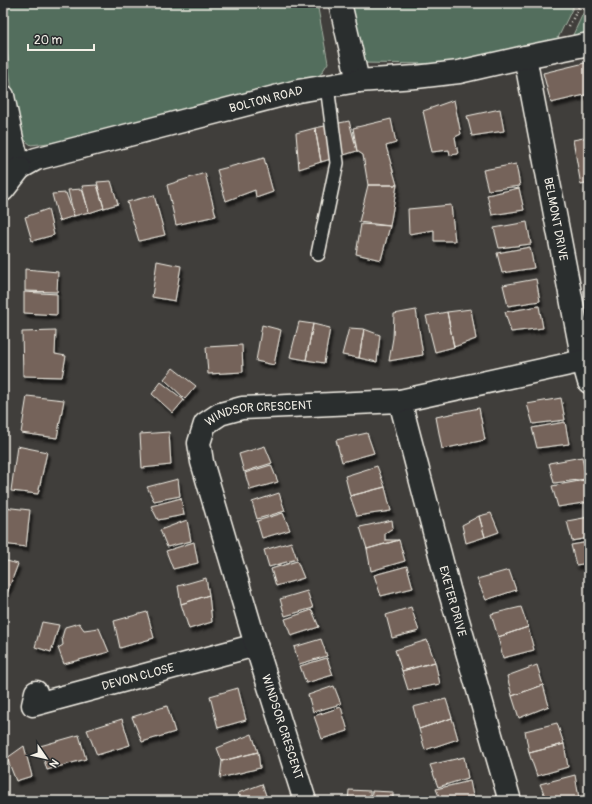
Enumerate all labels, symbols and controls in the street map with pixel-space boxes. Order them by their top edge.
scale bar [28,26,94,52]
text: 20 m [34,33,63,48]
street label: BOLTON ROAD [228,83,304,116]
street label: BELMONT DRIVE [541,176,571,262]
street label: WINDSOR CRESCENT [202,397,313,429]
street label: EXETER DRIVE [436,564,470,638]
street label: DEVON CLOSE [100,660,176,694]
street label: WINDSOR CRESCENT [258,673,306,782]
north arrow [26,738,66,778]
text: N [46,757,61,770]

